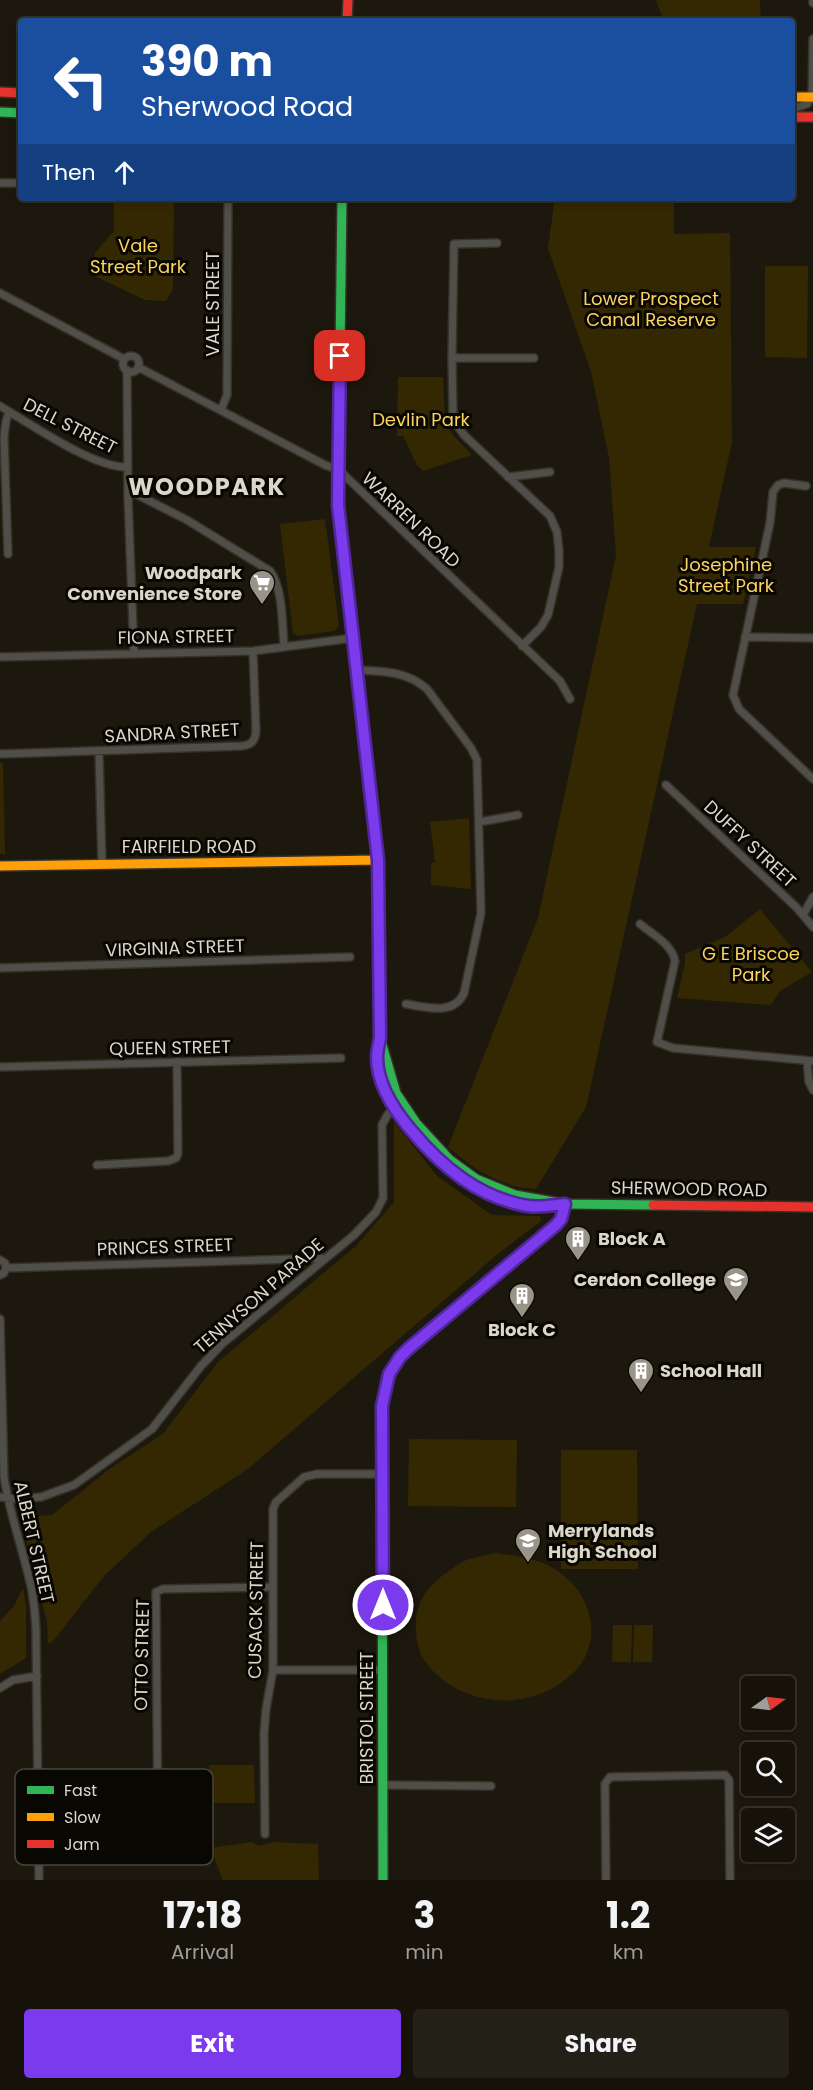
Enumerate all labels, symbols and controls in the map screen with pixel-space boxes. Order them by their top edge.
text: 390 m [141,32,273,91]
icon: left [42,42,120,120]
text: Sherwood Road [141,88,353,125]
icon: ahead [108,156,141,189]
text: Then [42,157,96,188]
park label: Vale Street Park [90,233,187,279]
street label: VALE STREET [200,251,225,357]
park label: Lower Prospect Canal Reserve [583,286,719,332]
pin [314,330,365,381]
icon: arrive [323,339,356,372]
street label: DELL STREET [19,391,121,460]
park label: Devlin Park [372,407,471,432]
street label: WARREN ROAD [357,466,466,573]
district label: WOODPARK [128,470,286,503]
park label: Josephine Street Park [678,552,775,598]
place label: Woodpark Convenience Store [67,560,243,606]
supermarket icon: Woodpark Convenience Store [247,568,277,606]
street label: FIONA STREET [117,623,235,650]
street label: SANDRA STREET [104,716,240,749]
street label: DUFFY STREET [699,794,802,893]
street label: FAIRFIELD ROAD [122,834,256,859]
street label: VIRGINIA STREET [105,933,245,962]
park label: G E Briscoe Park [702,941,800,987]
street label: QUEEN STREET [109,1034,231,1061]
street label: SHERWOOD ROAD [611,1175,767,1202]
building icon: Block A [563,1224,593,1262]
place label: Block A [598,1226,666,1251]
street label: PRINCES STREET [96,1232,234,1261]
street label: TENNYSON PARADE [188,1232,329,1359]
school or university icon: Cerdon College [721,1265,751,1303]
place label: Cerdon College [574,1267,716,1292]
building icon: Block C [507,1281,537,1319]
place label: Block C [488,1317,556,1342]
building icon: School Hall [626,1356,656,1394]
place label: School Hall [660,1358,762,1383]
street label: ALBERT STREET [8,1478,61,1606]
place label: Merrylands High School [548,1518,657,1564]
school or university icon: Merrylands High School [513,1526,543,1564]
street label: CUSACK STREET [242,1541,269,1679]
position arrow [351,1573,415,1637]
street label: OTTO STREET [128,1599,155,1711]
street label: BRISTOL STREET [354,1651,379,1784]
north arrow [741,1676,795,1730]
map controls [741,1676,795,1862]
button: search [741,1742,795,1796]
legend [15,1769,213,1865]
text: Fast [64,1779,97,1802]
text: Slow [64,1806,101,1829]
button: layers [741,1808,795,1862]
text: Jam [64,1833,100,1856]
text: 17:18 [163,1890,243,1941]
text: 3 [413,1890,435,1941]
text: 1.2 [606,1890,650,1941]
text: Arrival [171,1938,234,1966]
text: min [405,1938,443,1966]
text: km [613,1938,644,1966]
button: Exit [24,2009,401,2078]
button: Share [413,2009,789,2078]

